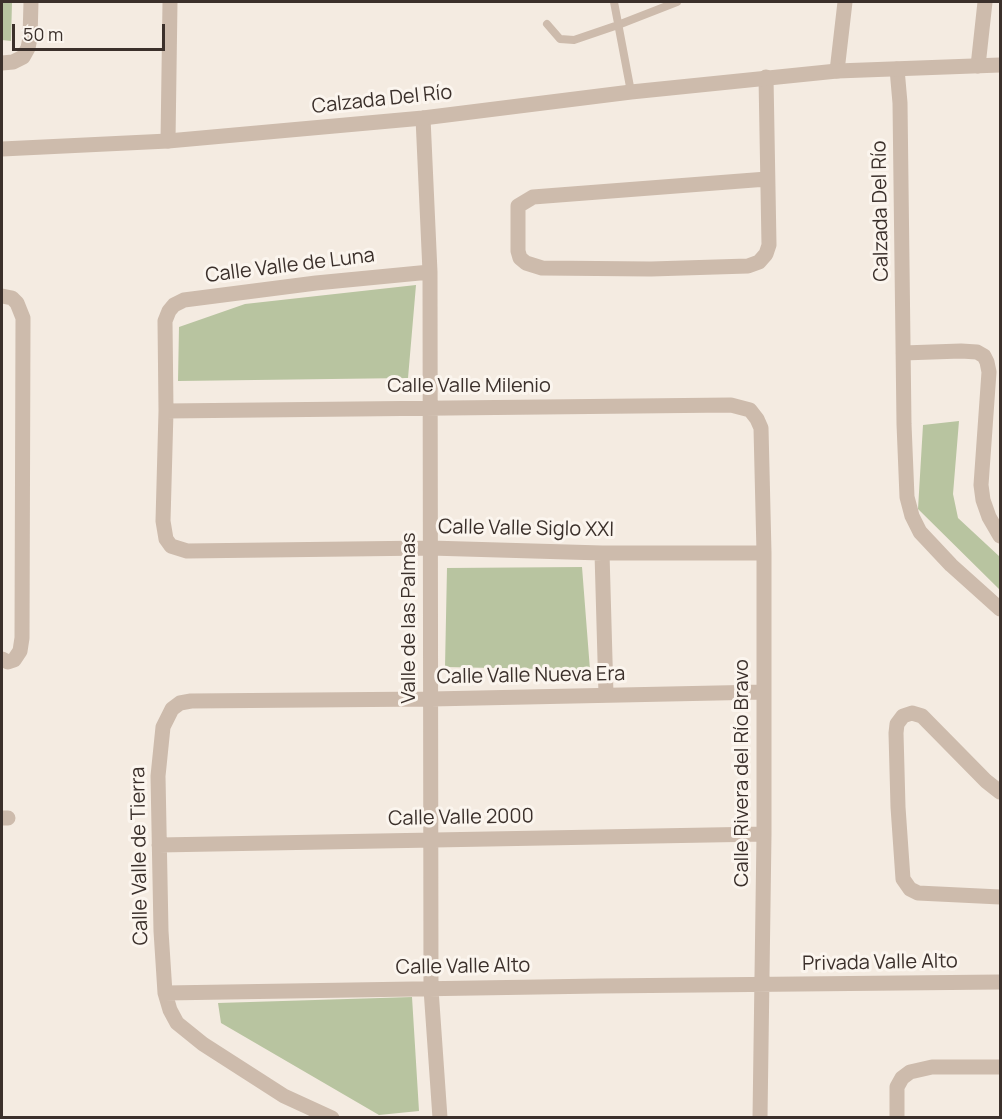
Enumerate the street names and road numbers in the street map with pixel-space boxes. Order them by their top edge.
street label: Calzada Del Río [311,81,453,119]
street label: Calzada Del Río [868,140,894,282]
street label: Calle Valle de Luna [204,244,376,288]
street label: Calle Valle Milenio [387,374,551,398]
street label: Calle Valle Siglo XXI [438,515,614,543]
street label: Valle de las Palmas [397,532,421,704]
street label: Calle Rivera del Río Bravo [730,659,754,887]
street label: Calle Valle Nueva Era [437,662,625,690]
street label: Calle Valle de Tierra [126,766,154,946]
street label: Calle Valle 2000 [388,805,534,831]
street label: Privada Valle Alto [802,950,958,976]
street label: Calle Valle Alto [396,954,530,980]

